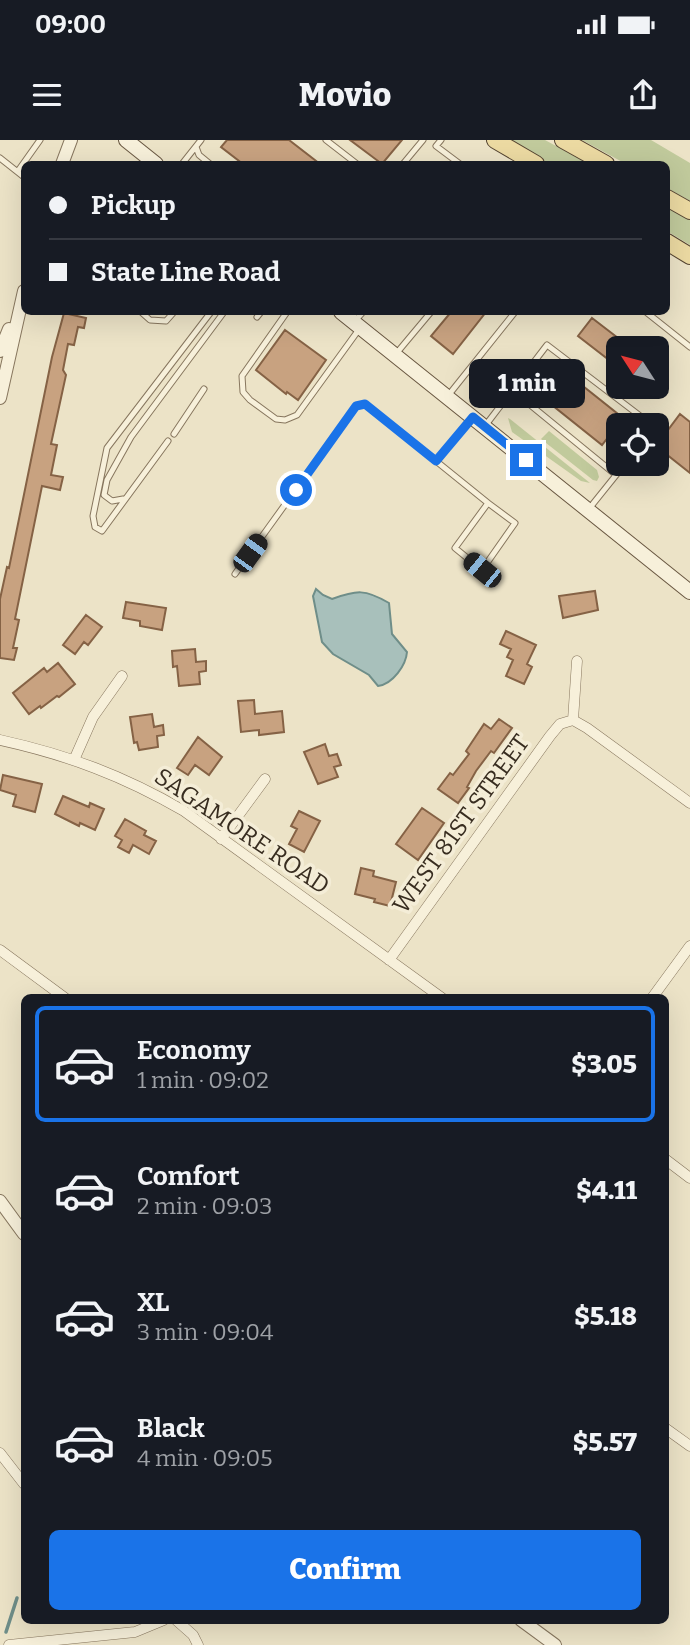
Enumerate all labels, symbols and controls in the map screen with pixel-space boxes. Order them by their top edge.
text: 09:00 [35,9,106,40]
icon: menu [28,76,66,114]
text: Movio [299,76,391,114]
icon: share [624,76,662,114]
text: Pickup [91,190,176,221]
text: State Line Road [91,257,280,288]
north arrow [606,336,668,399]
map controls [606,336,669,476]
callout: 1 min [468,358,584,408]
text: 1 min [498,369,556,397]
button: locate [606,413,669,476]
route end [510,444,542,476]
route start [280,474,312,506]
car [230,530,271,576]
car [460,549,505,591]
street label: WEST 81ST STREET [387,729,535,919]
street label: SAGAMORE ROAD [149,762,335,900]
icon: car [53,1033,116,1096]
text: Economy [137,1035,251,1066]
text: $3.05 [571,1049,637,1080]
text: 1 min · 09:02 [137,1066,269,1094]
icon: car [53,1159,116,1222]
text: Comfort [137,1161,240,1192]
text: $4.11 [576,1175,637,1206]
text: 2 min · 09:03 [137,1192,272,1220]
icon: car [53,1285,116,1348]
text: XL [137,1287,169,1318]
text: $5.18 [574,1301,637,1332]
text: 3 min · 09:04 [137,1318,273,1346]
icon: car [53,1411,116,1474]
text: Black [137,1413,205,1444]
text: $5.57 [573,1427,637,1458]
text: 4 min · 09:05 [137,1444,273,1472]
button: Confirm [49,1530,641,1610]

